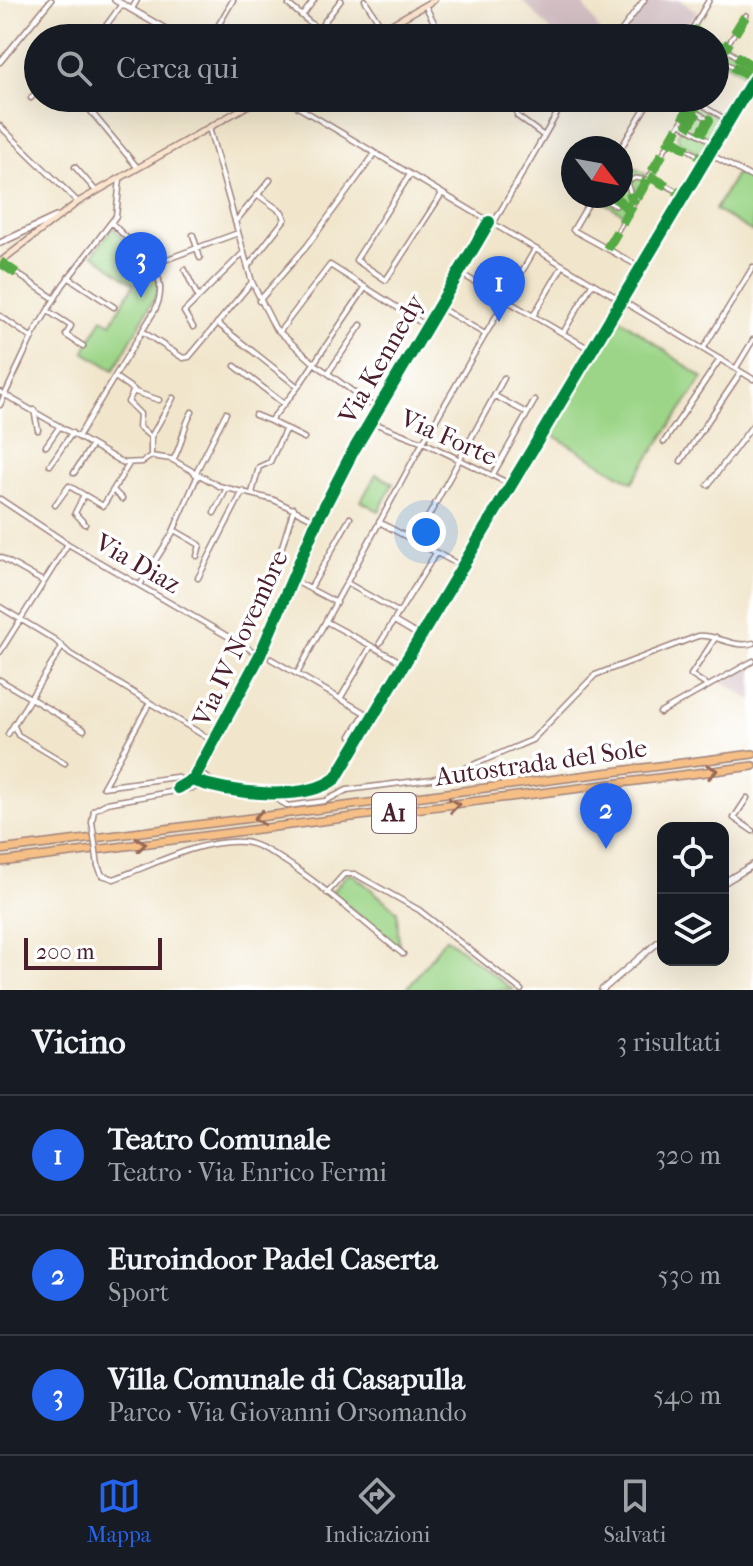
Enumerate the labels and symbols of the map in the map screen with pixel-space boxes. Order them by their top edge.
north arrow [561,136,633,208]
pin: 3 [115,232,167,298]
pin: 1 [473,256,525,322]
street label: Via Kennedy [331,288,431,430]
street label: Via Forte [395,402,502,472]
your location [406,512,446,552]
street label: Via Diaz [89,526,186,600]
street label: Via IV Novembre [186,545,295,732]
street label: Autostrada del Sole [432,732,649,793]
one-way arrow [705,763,719,780]
pin: 2 [580,783,632,849]
road number: A1 [372,793,416,833]
one-way arrow [447,797,461,814]
one-way arrow [252,809,265,826]
one-way arrow [134,836,147,853]
scale bar [24,934,162,970]

